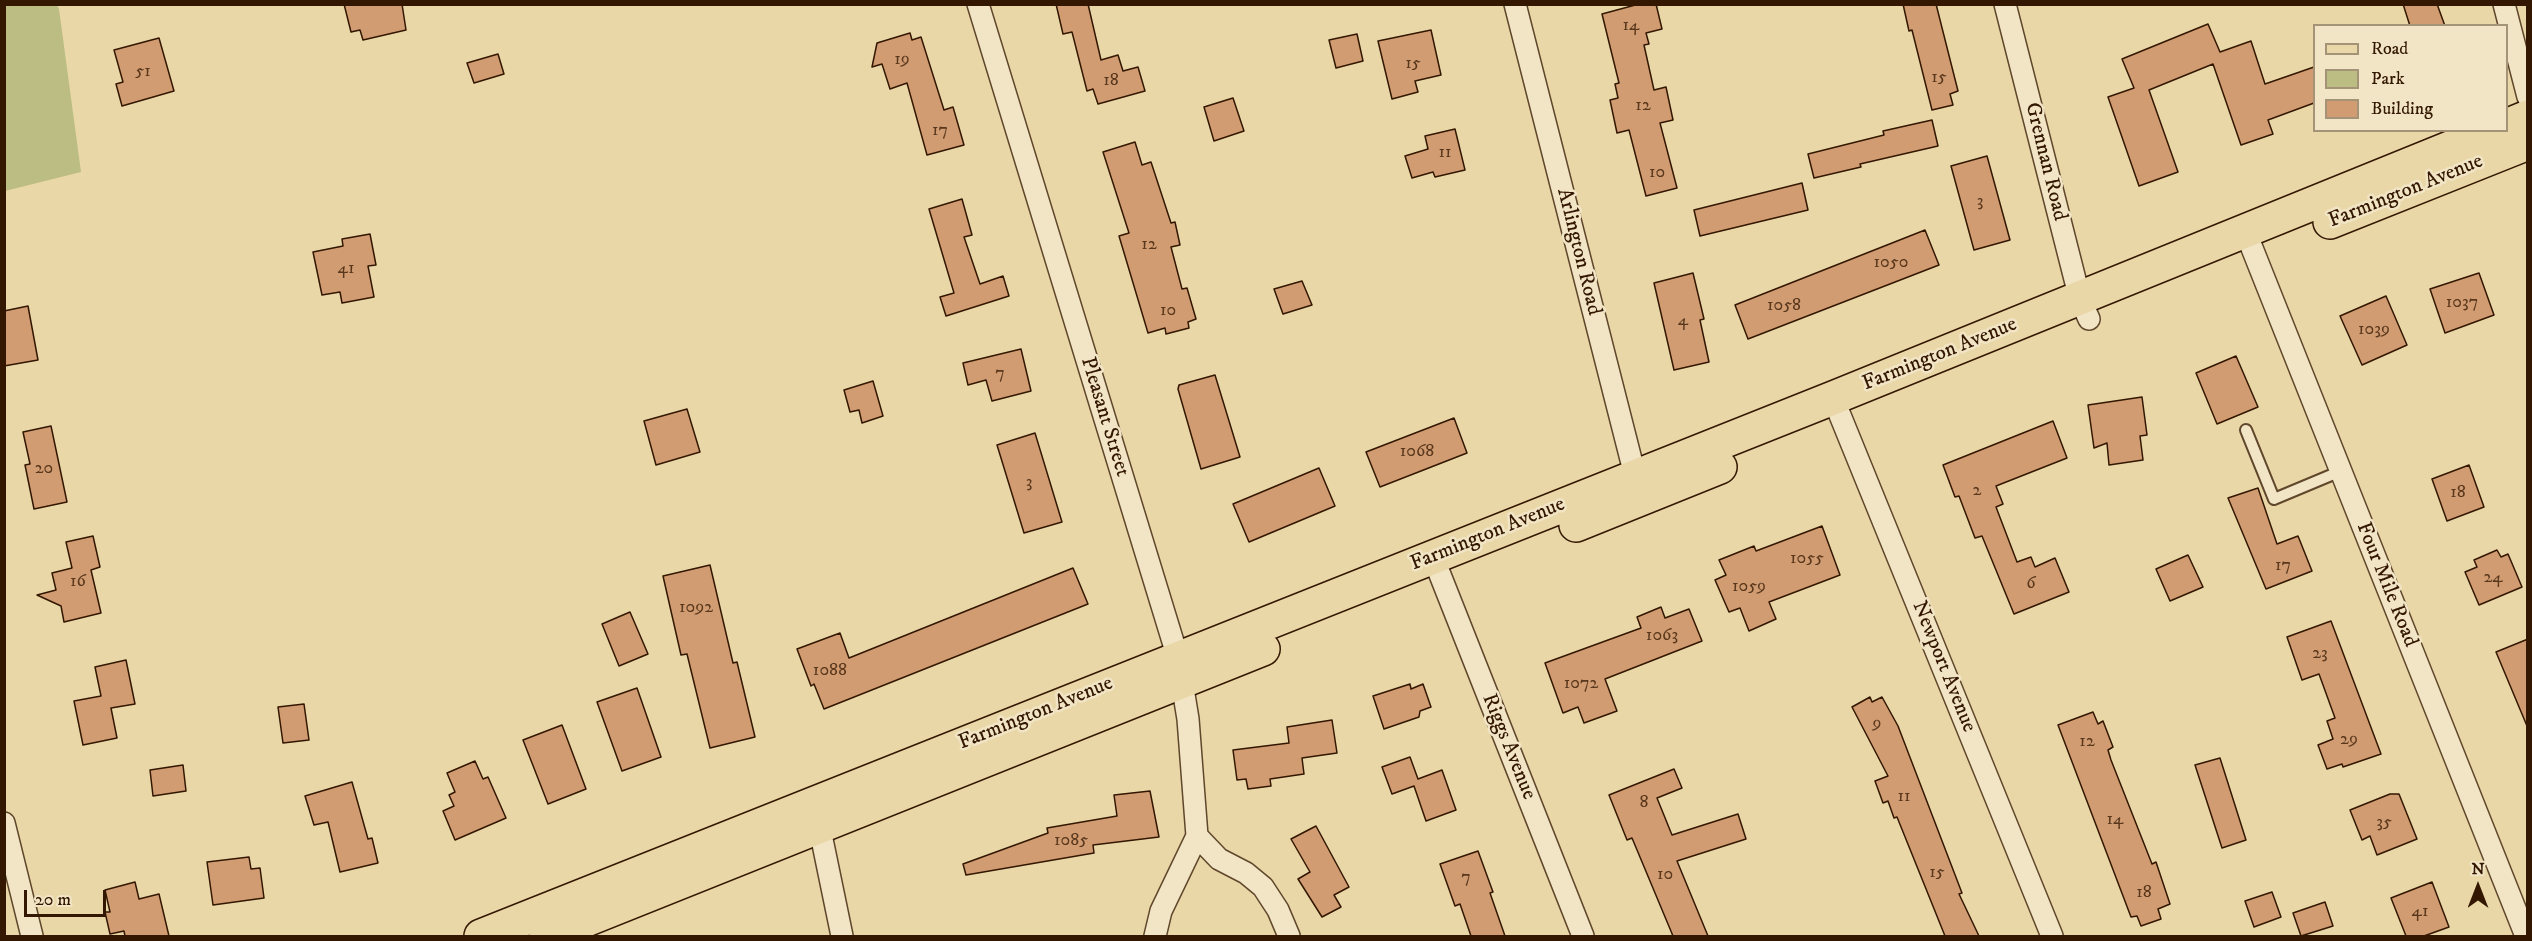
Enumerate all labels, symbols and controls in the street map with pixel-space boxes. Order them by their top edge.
house number: 14 [1623,15,1639,37]
legend [2313,24,2508,132]
text: Road [2371,38,2408,60]
house number: 19 [894,49,910,71]
house number: 15 [1405,53,1421,75]
house number: 51 [135,61,151,83]
house number: 15 [1931,67,1947,89]
text: Park [2371,68,2405,90]
house number: 18 [1103,70,1119,92]
house number: 12 [1635,95,1651,117]
text: Building [2371,98,2433,120]
street label: Grennan Road [2018,100,2072,224]
house number: 17 [932,120,948,142]
house number: 11 [1438,142,1452,164]
street label: Farmington Avenue [2325,150,2487,234]
house number: 10 [1649,162,1665,184]
street label: Arlington Road [1550,186,1606,318]
house number: 3 [1977,191,1983,213]
house number: 12 [1141,234,1157,256]
house number: 1050 [1874,252,1908,274]
house number: 41 [338,258,354,280]
house number: 1037 [2446,292,2478,314]
house number: 1058 [1767,295,1801,317]
house number: 10 [1160,300,1176,322]
house number: 4 [1678,310,1688,332]
street label: Farmington Avenue [1859,313,2021,397]
house number: 1039 [2358,319,2390,341]
street label: Pleasant Street [1074,354,1134,480]
house number: 7 [995,363,1005,385]
house number: 1068 [1400,441,1434,463]
house number: 20 [35,458,53,480]
house number: 3 [1026,472,1032,494]
house number: 2 [1973,480,1981,502]
house number: 18 [2450,482,2466,504]
street label: Farmington Avenue [1407,493,1569,577]
street label: Four Mile Road [2350,519,2422,651]
house number: 1055 [1790,548,1824,570]
house number: 17 [2275,555,2291,577]
house number: 24 [2483,567,2503,589]
house number: 16 [70,571,86,593]
house number: 6 [2026,573,2036,595]
house number: 1059 [1732,576,1766,598]
house number: 1092 [679,597,713,619]
street label: Newport Avenue [1905,598,1981,736]
house number: 1063 [1646,625,1678,647]
house number: 23 [2312,643,2328,665]
house number: 1088 [813,660,847,682]
street label: Farmington Avenue [955,672,1117,756]
house number: 1072 [1564,673,1598,695]
street label: Riggs Avenue [1475,690,1541,804]
house number: 9 [1873,713,1881,735]
house number: 29 [2340,729,2358,751]
house number: 12 [2079,731,2095,753]
house number: 11 [1897,786,1911,808]
house number: 8 [1639,792,1649,814]
house number: 14 [2107,809,2123,831]
house number: 35 [2376,812,2392,834]
house number: 1085 [1054,830,1088,852]
north arrow [2448,857,2508,917]
text: N [2471,859,2485,879]
house number: 15 [1929,862,1945,884]
house number: 10 [1657,864,1673,886]
house number: 7 [1461,867,1471,889]
scale bar [27,878,110,916]
house number: 18 [2136,882,2152,904]
text: 20 m [35,889,71,911]
house number: 41 [2412,901,2428,923]

